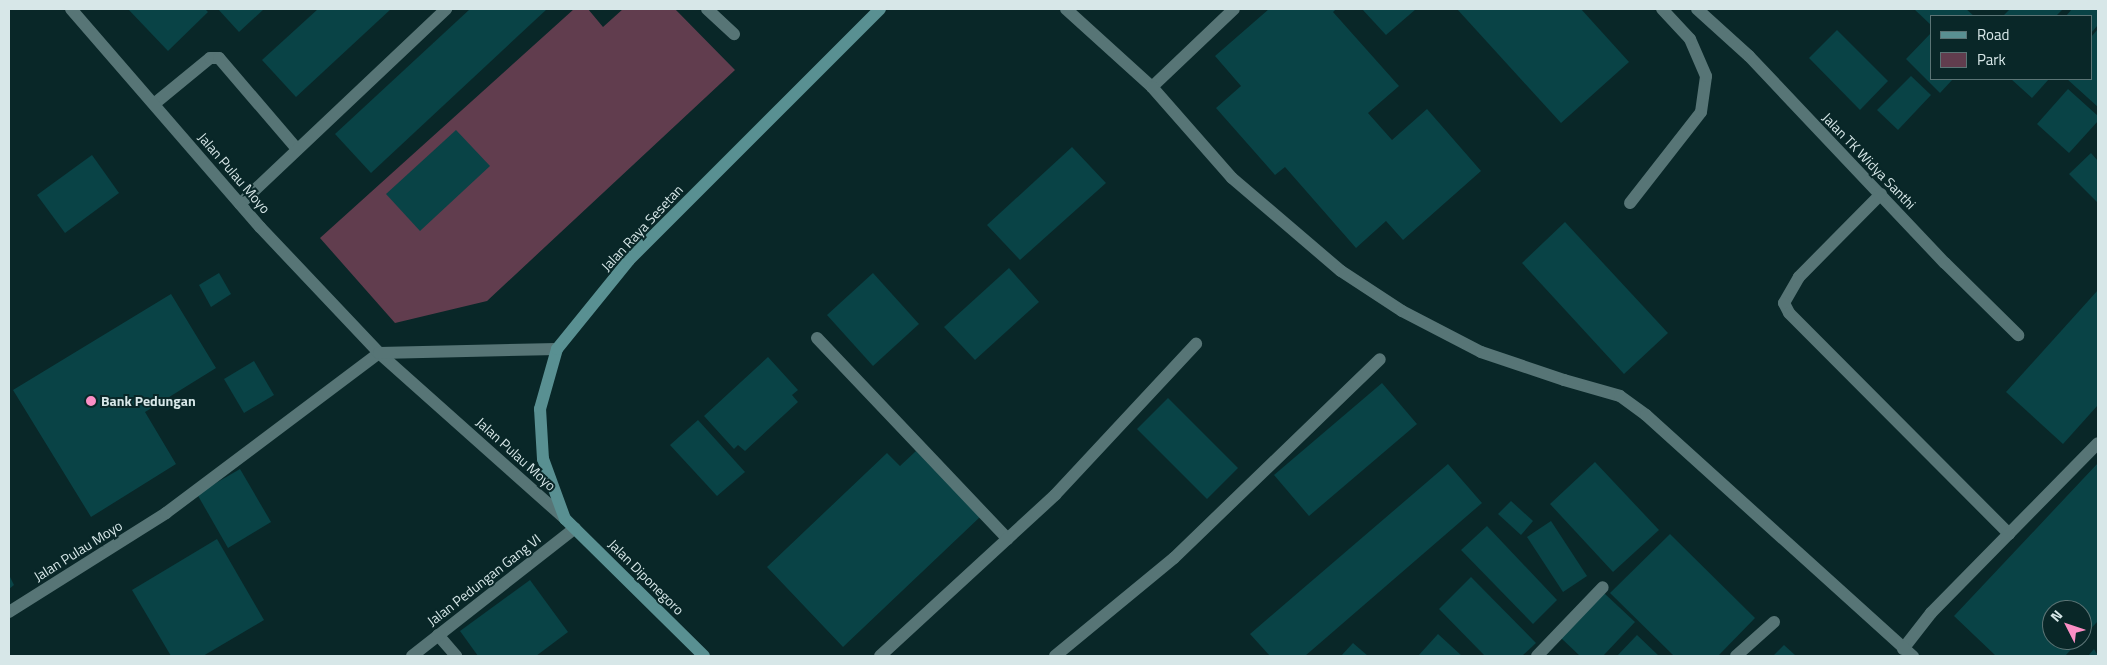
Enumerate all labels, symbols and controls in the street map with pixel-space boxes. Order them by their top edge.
legend [1930,15,2092,80]
text: Road [1977,23,2009,46]
text: Park [1977,48,2006,71]
street label: Jalan TK Widya Santhi [1819,109,1919,213]
street label: Jalan Pulau Moyo [194,129,274,217]
street label: Jalan Raya Sesetan [598,181,686,275]
place label: Bank Pedungan [101,393,196,409]
marker: Bank Pedungan [85,395,97,407]
street label: Jalan Pulau Moyo [473,414,559,494]
street label: Jalan Pulau Moyo [31,517,125,585]
street label: Jalan Pedungan Gang VI [424,530,544,630]
street label: Jalan Diponegoro [605,536,687,618]
north arrow [2042,600,2092,650]
text: N [2045,605,2067,626]

